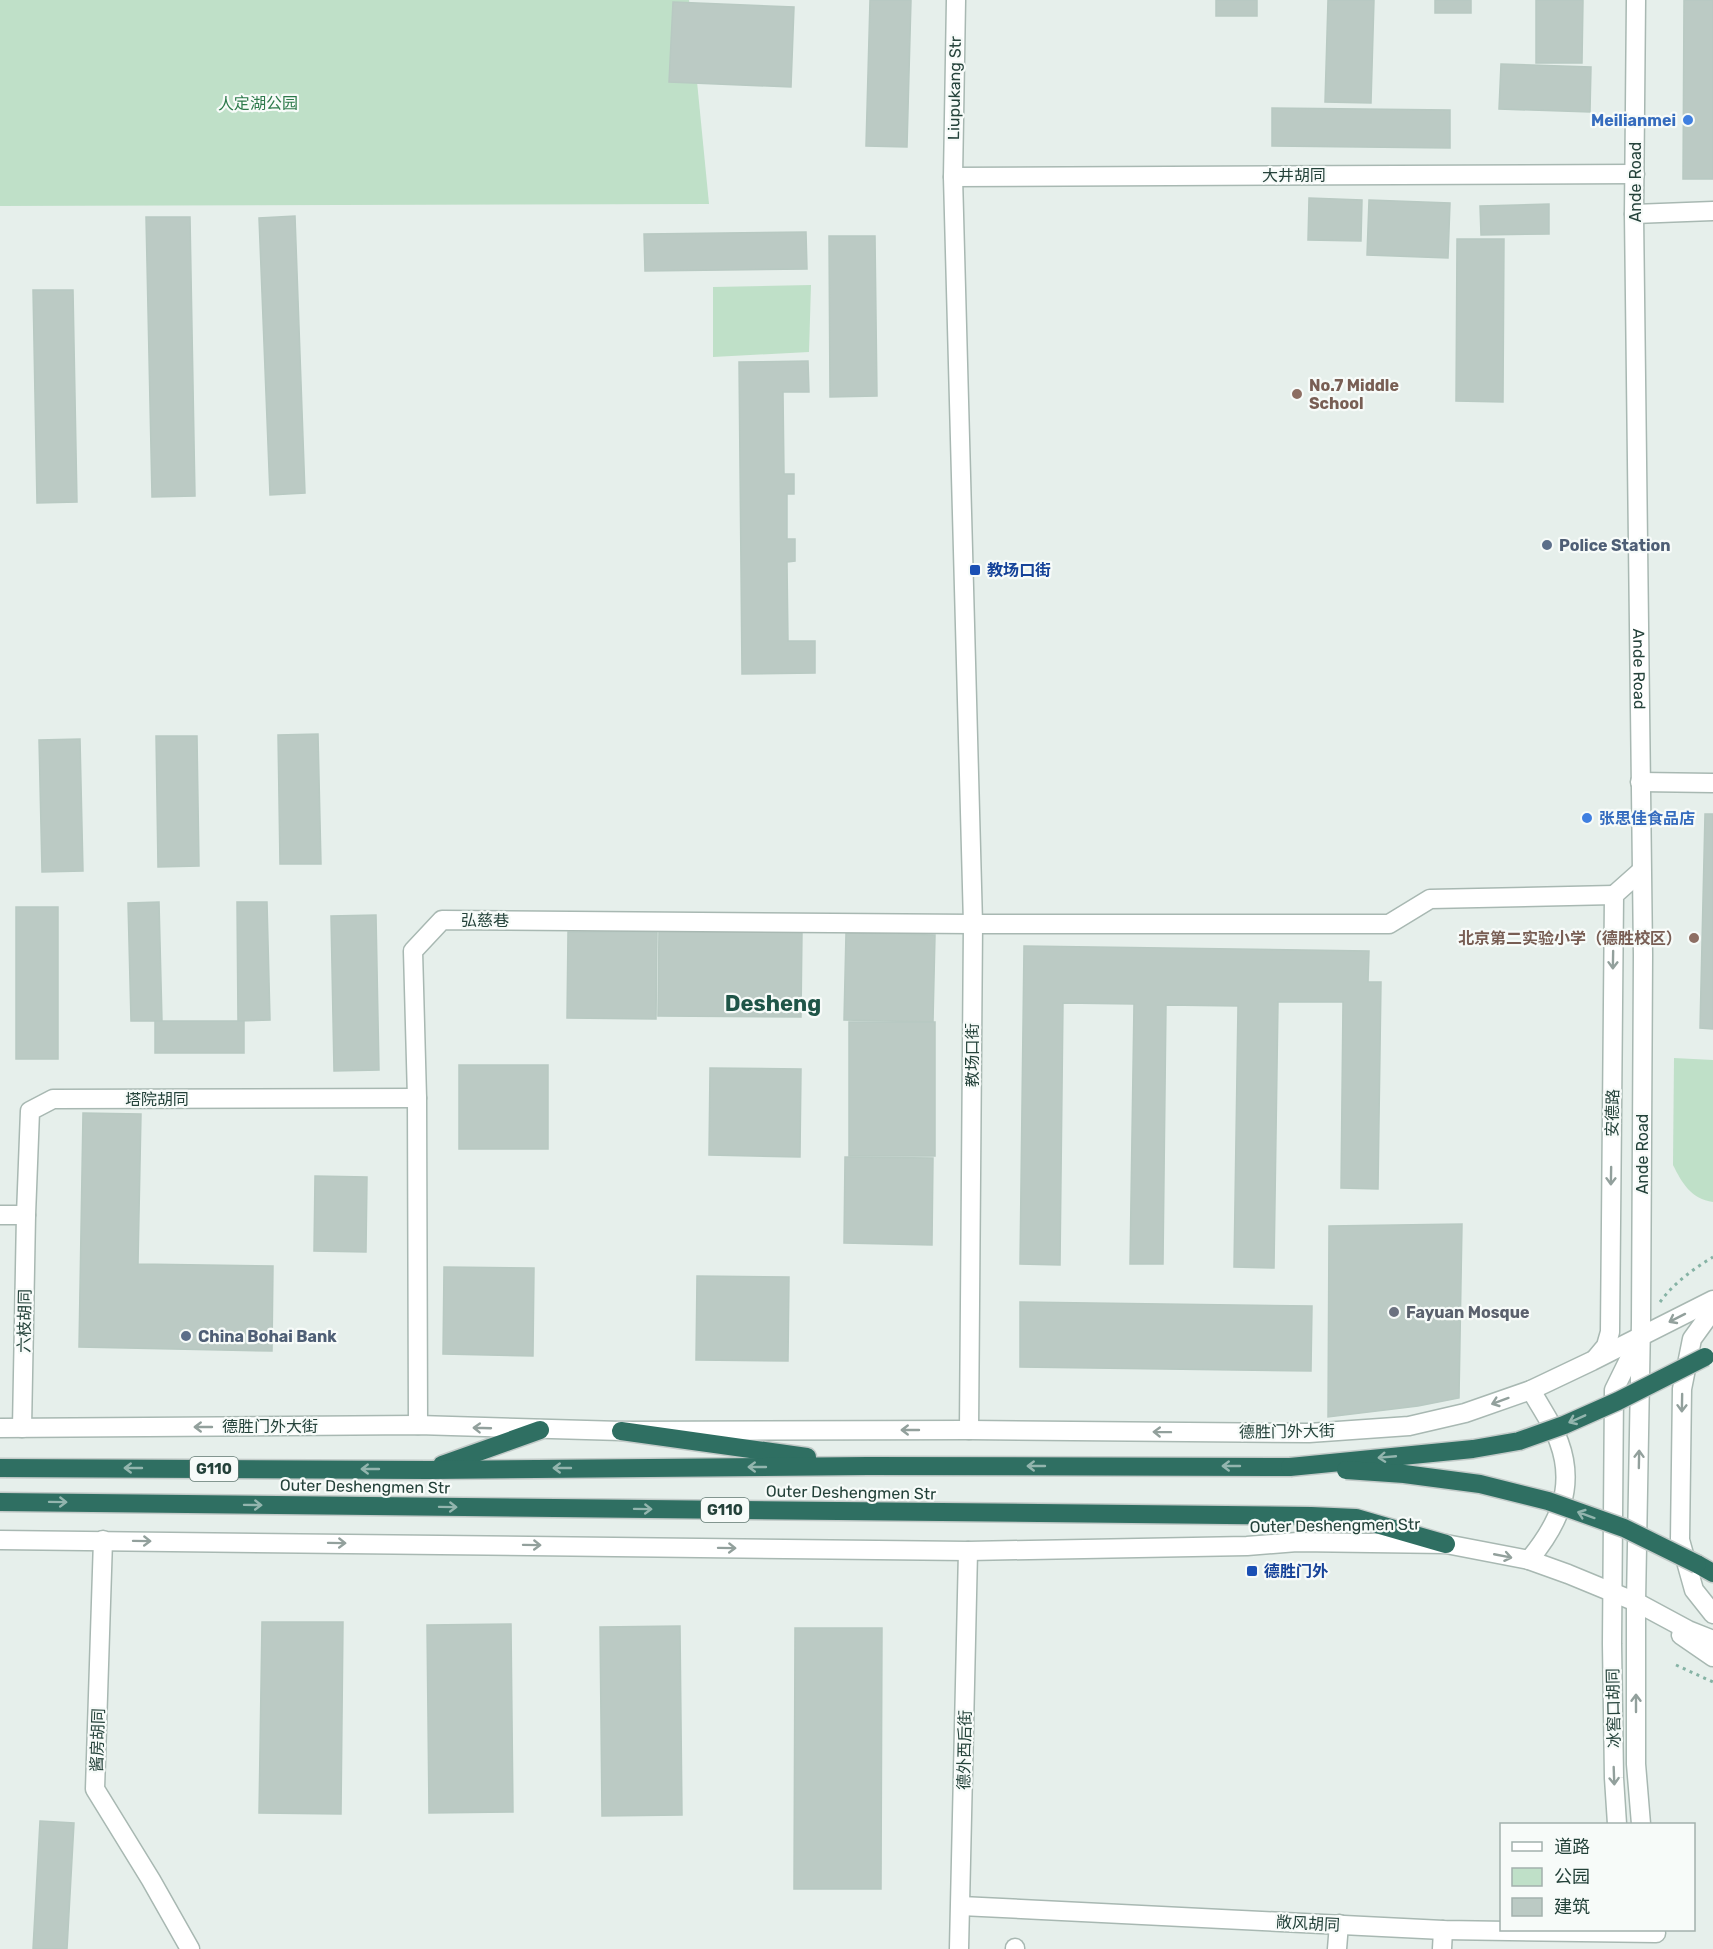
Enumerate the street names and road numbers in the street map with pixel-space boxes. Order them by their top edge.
street label: Liupukang Str [944,36,965,140]
street label: Ande Road [1626,142,1645,222]
street label: 大井胡同 [1262,166,1326,185]
street label: Ande Road [1629,628,1649,709]
street label: 弘慈巷 [461,911,509,930]
street label: 教场口街 [963,1023,982,1087]
street label: 安德路 [1603,1089,1622,1137]
street label: 塔院胡同 [125,1090,189,1109]
street label: Ande Road [1633,1114,1652,1194]
street label: 六枝胡同 [14,1289,35,1353]
street label: 德胜门外大街 [222,1417,318,1436]
street label: 德胜门外大街 [1239,1421,1335,1442]
road number: G110 [190,1457,238,1481]
street label: Outer Deshengmen Str [280,1476,450,1497]
street label: Outer Deshengmen Str [766,1482,936,1503]
road number: G110 [701,1498,749,1522]
street label: Outer Deshengmen Str [1250,1515,1420,1536]
street label: 冰窖口胡同 [1603,1668,1624,1748]
street label: 酱房胡同 [87,1708,108,1772]
street label: 德外西后街 [954,1710,975,1790]
street label: 敞风胡同 [1276,1912,1340,1935]

